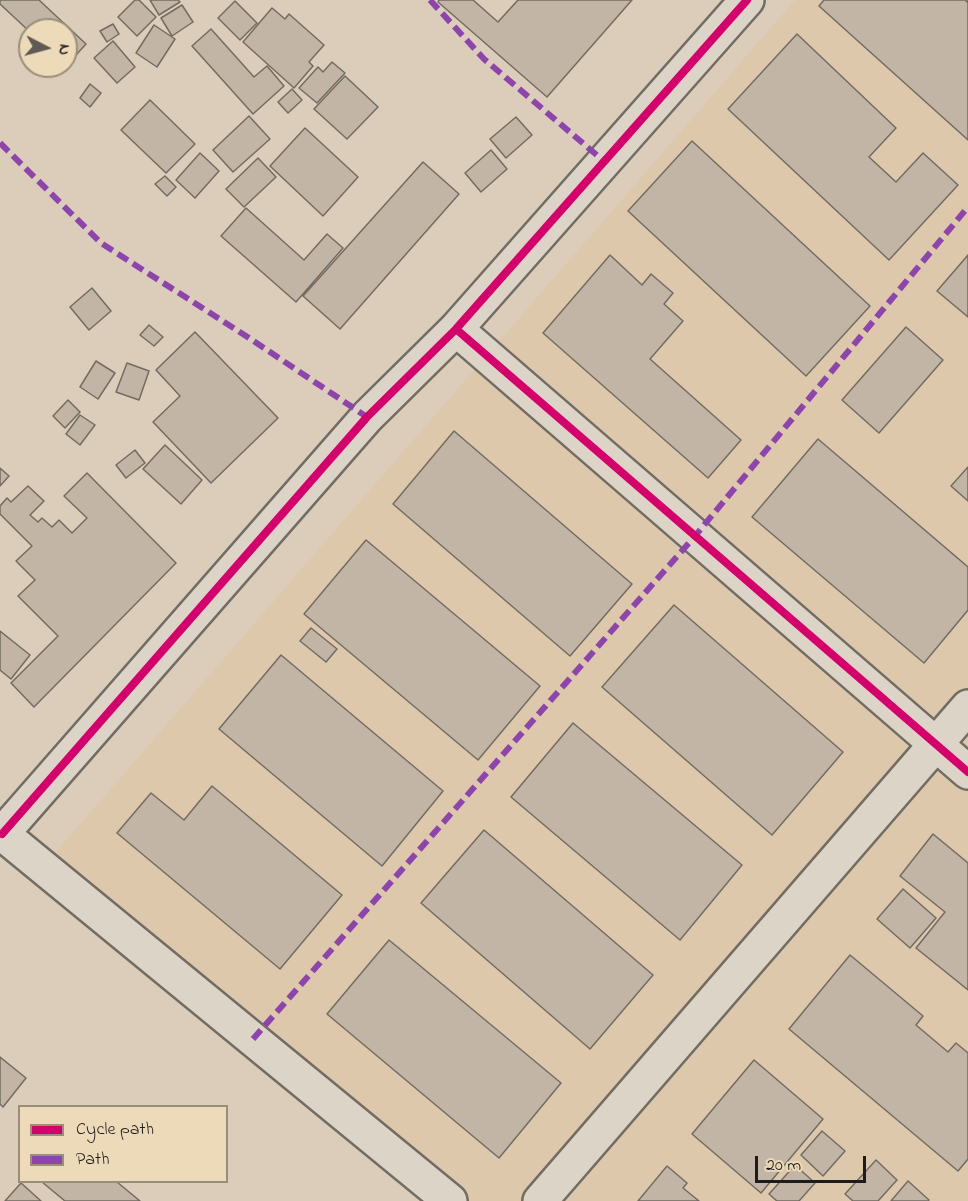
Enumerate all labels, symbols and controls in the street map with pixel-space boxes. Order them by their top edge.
north arrow [18,18,78,78]
text: N [51,43,76,56]
legend [18,1105,228,1183]
text: Cycle path [76,1117,154,1143]
scale bar [758,1144,869,1182]
text: Path [76,1147,110,1173]
text: 20 m [766,1153,801,1179]

